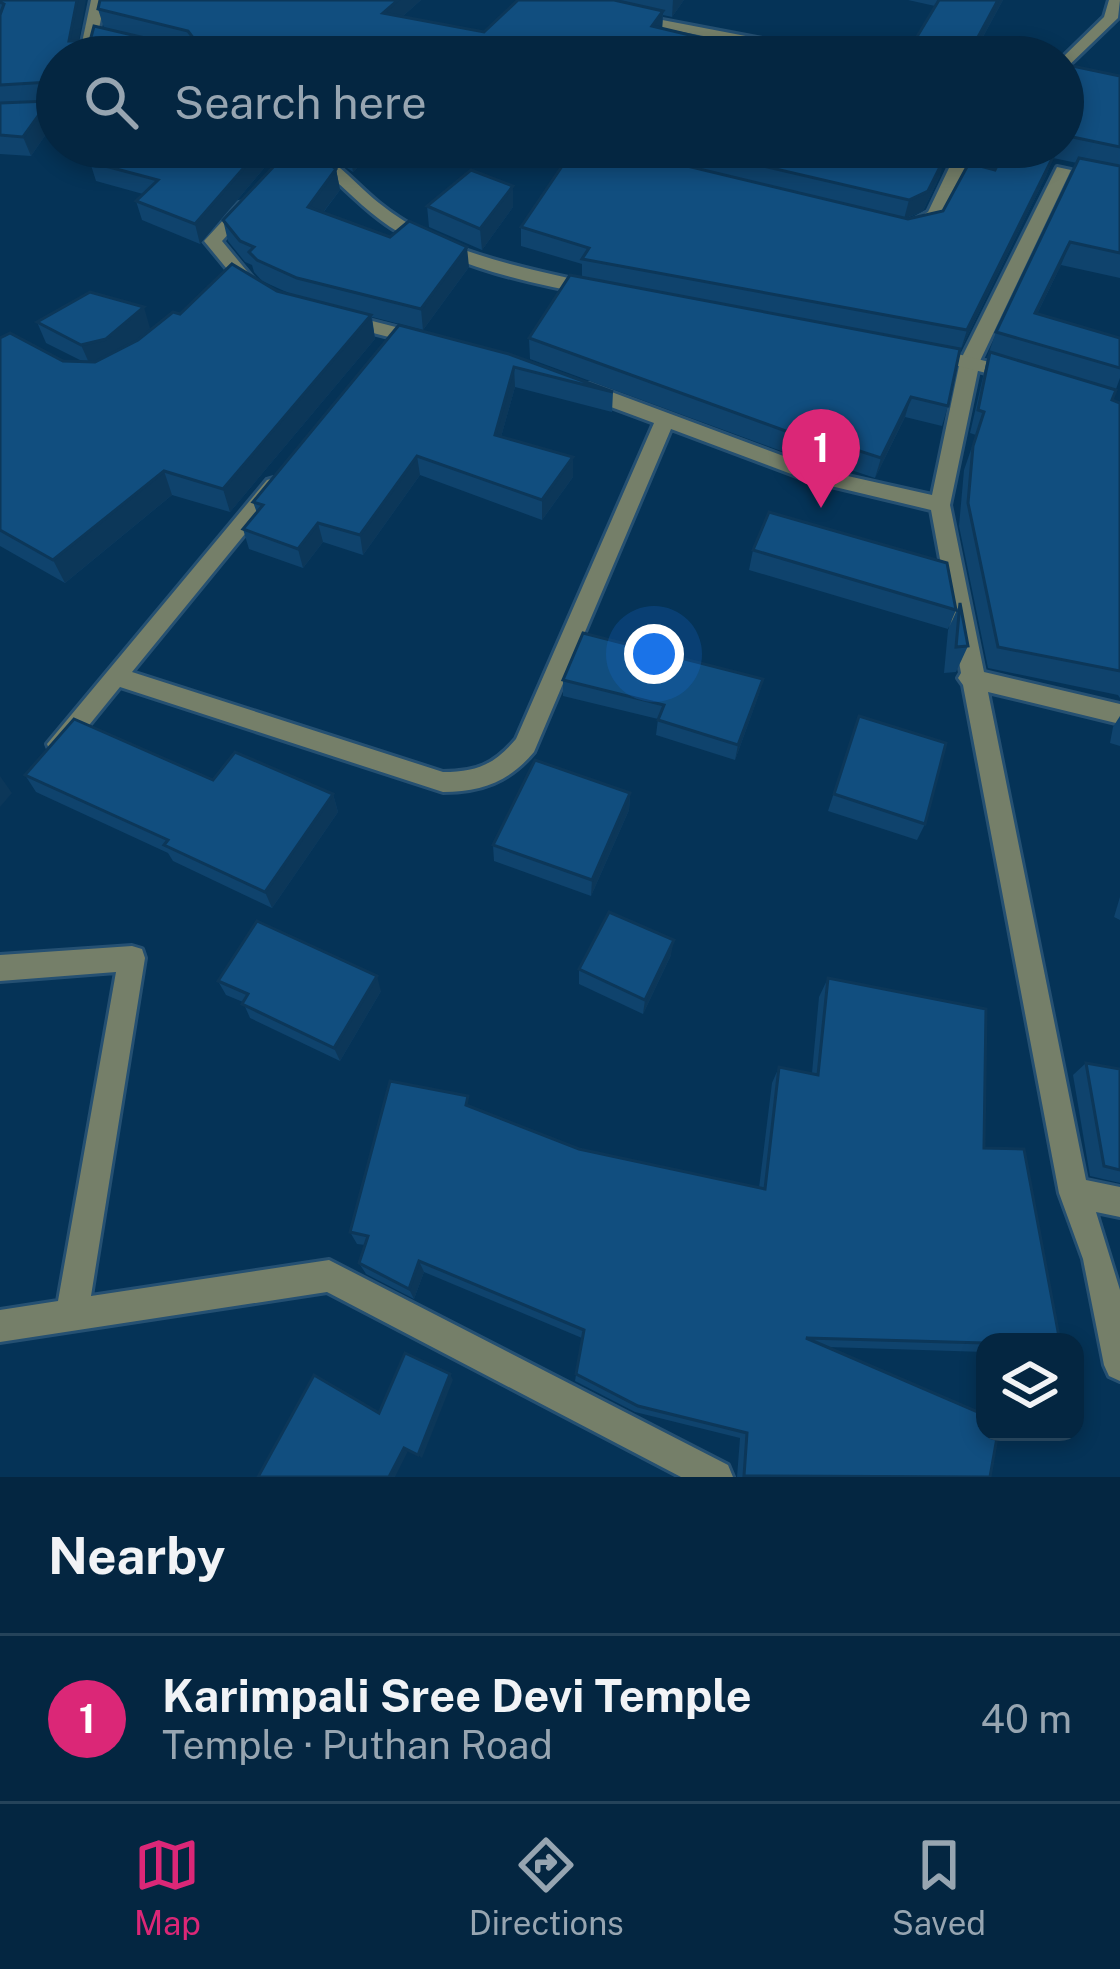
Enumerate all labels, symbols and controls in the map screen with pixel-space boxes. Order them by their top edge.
search box [36,36,1084,168]
icon: search [78,69,144,135]
text: Search here [174,76,427,129]
pin: 1 [782,409,860,508]
your location [624,624,684,684]
map controls [976,1333,1084,1441]
button: layers [976,1333,1084,1441]
text: Nearby [48,1526,225,1585]
text: Karimpali Sree Devi Temple [162,1669,752,1722]
text: 1 [79,1696,95,1742]
text: 40 m [980,1696,1072,1742]
text: Temple · Puthan Road [162,1722,553,1768]
tab: Map [134,1832,201,1942]
tab: Directions [469,1832,624,1942]
tab: Saved [892,1832,986,1942]

